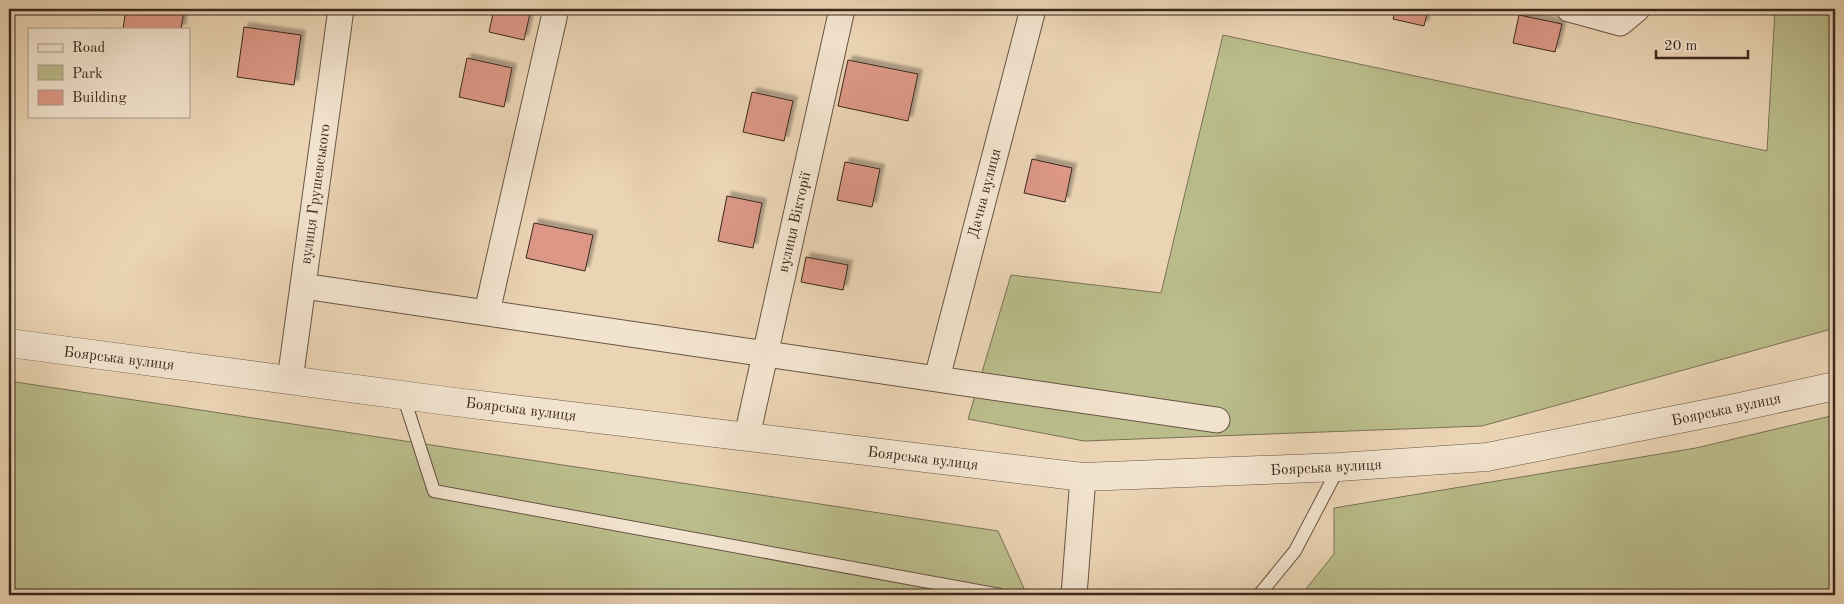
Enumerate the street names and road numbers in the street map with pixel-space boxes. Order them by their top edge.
street label: вулиця Грушевського [299,123,334,265]
street label: Дачна вулиця [966,147,1005,240]
street label: вулиця Вікторії [777,170,814,274]
street label: Боярська вулиця [63,345,175,374]
street label: Боярська вулиця [1670,392,1783,429]
street label: Боярська вулиця [465,396,577,425]
street label: Боярська вулиця [867,445,979,474]
street label: Боярська вулиця [1270,458,1382,479]

